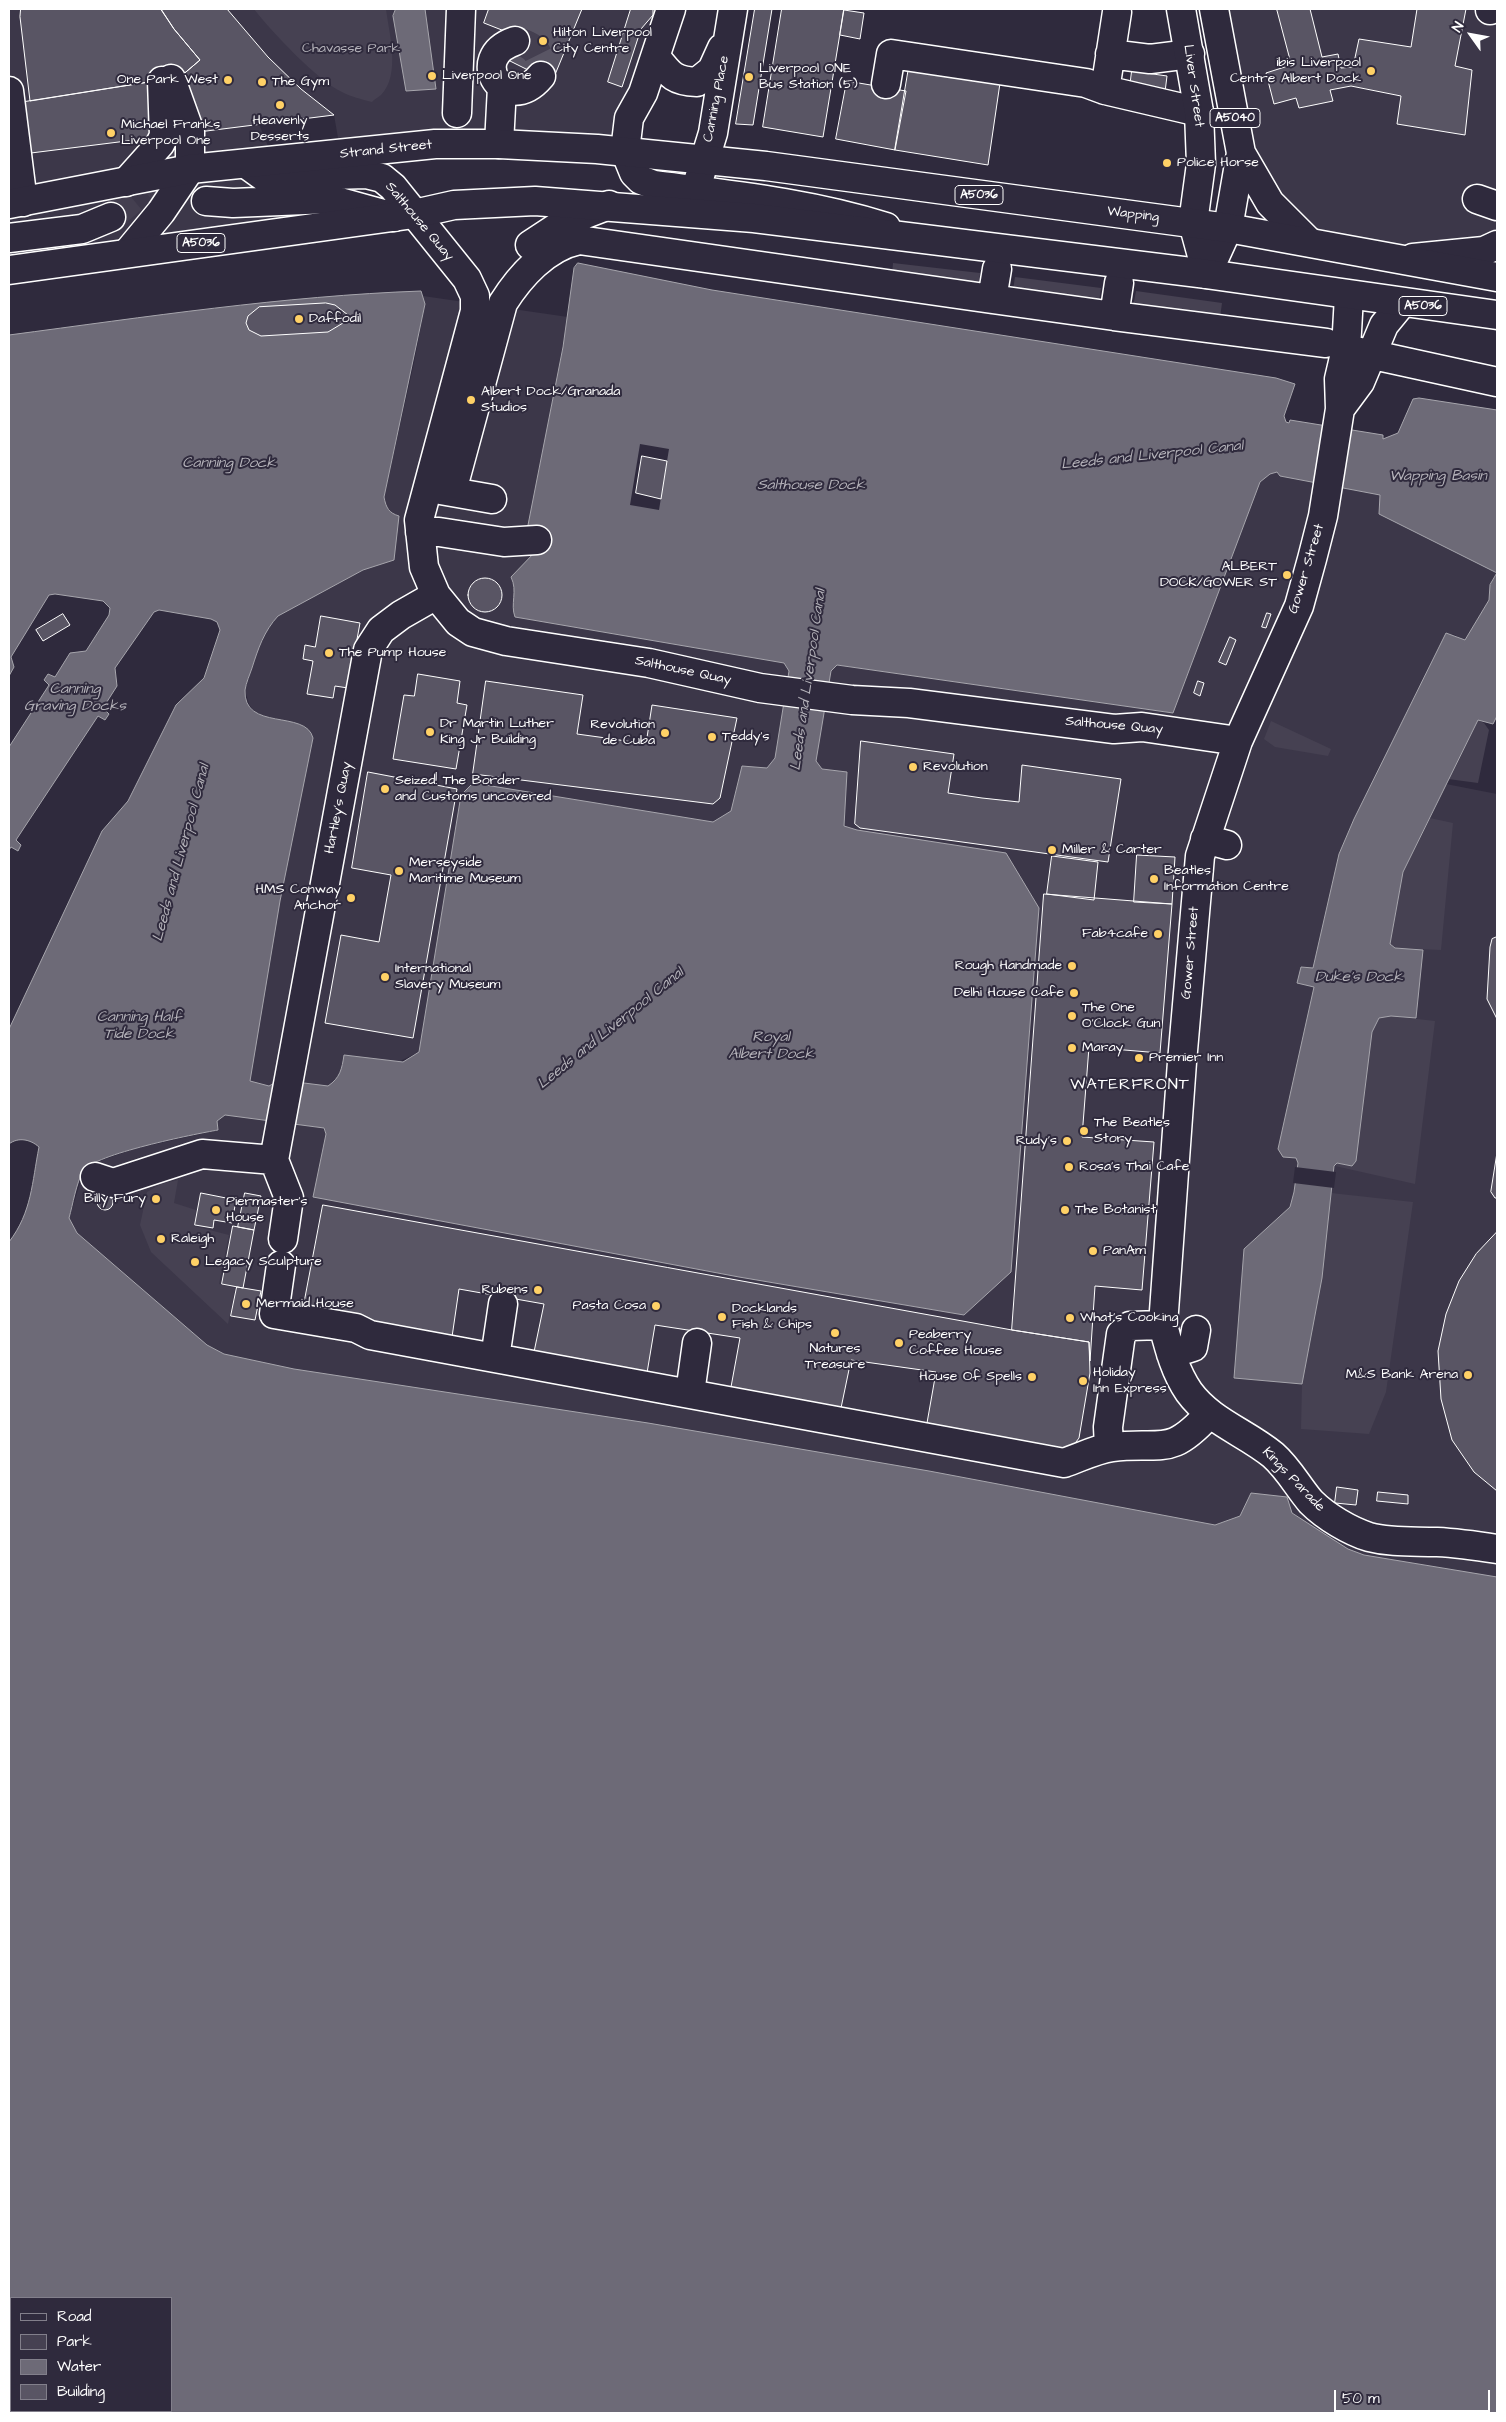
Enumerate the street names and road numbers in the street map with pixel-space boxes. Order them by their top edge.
street label: Liver Street [1179,44,1207,128]
street label: Canning Place [700,54,734,144]
road number: A5040 [1210,109,1260,128]
street label: Strand Street [339,137,433,163]
street label: Salthouse Quay [381,179,457,265]
road number: A5036 [955,186,1003,204]
street label: Wapping [1106,203,1160,227]
road number: A5036 [177,234,225,252]
road number: A5036 [1399,296,1447,316]
street label: Gower Street [1285,522,1329,616]
street label: Salthouse Quay [633,653,733,689]
street label: Salthouse Quay [1064,713,1164,739]
street label: Hartley's Quay [322,761,356,855]
street label: Gower Street [1179,906,1203,1000]
street label: Kings Parade [1258,1444,1328,1516]

